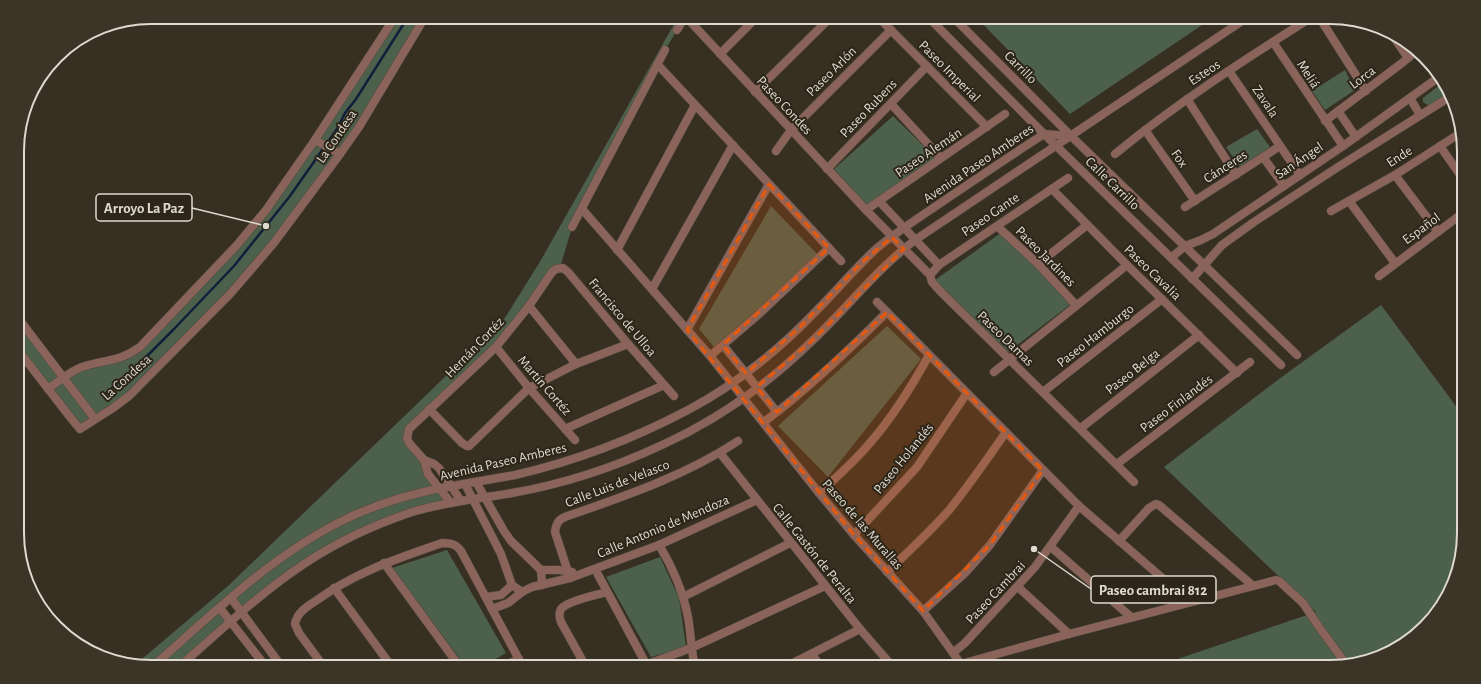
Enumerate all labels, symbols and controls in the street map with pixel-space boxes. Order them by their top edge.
street label: Paseo Imperial [916,38,983,105]
street label: Paseo Arlón [804,44,859,99]
street label: Carrillo [1001,49,1039,87]
street label: Esteos [1186,58,1223,88]
street label: Meliá [1294,58,1323,92]
street label: Lorca [1347,63,1379,92]
street label: Paseo Condes [754,74,815,138]
street label: Paseo Rubens [838,77,900,140]
street label: Zavala [1249,83,1281,121]
street label: La Condesa [314,107,360,166]
street label: Avenida Paseo Amberes [921,122,1036,206]
street label: Paseo Alemán [893,126,964,180]
street label: San Ángel [1272,137,1326,182]
street label: Ende [1384,144,1415,170]
street label: Fox [1168,147,1190,170]
street label: Cánceres [1201,148,1250,186]
street label: Calle Carrillo [1083,155,1142,213]
street label: Paseo Gante [959,190,1022,239]
callout: Arroyo La Paz [96,194,192,221]
text: Arroyo La Paz [104,201,184,216]
street label: Español [1400,211,1443,247]
street label: Paseo Jardines [1013,224,1078,289]
street label: Paseo Cavalia [1121,242,1184,304]
street label: Francisco de Ulloa [586,276,659,360]
street label: Paseo Hamburgo [1054,301,1137,370]
street label: Paseo Damas [974,309,1036,369]
street label: Hernán Cortéz [443,315,507,381]
street label: Paseo Belga [1103,346,1163,397]
street label: La Condesa [99,352,154,403]
street label: Martín Cortéz [515,353,574,418]
street label: Paseo Finlandés [1138,372,1215,436]
street label: Paseo Holandés [871,421,936,497]
street label: Avenida Paseo Amberes [438,441,568,483]
street label: Calle Luis de Velasco [563,458,671,510]
street label: Paseo de las Murallas [819,477,905,573]
street label: Calle Antonio de Mendoza [595,493,732,561]
street label: Calle Gastón de Peralta [770,501,859,607]
street label: Paseo Cambrai [963,559,1028,627]
callout: Paseo cambrai 812 [1091,576,1216,603]
text: Paseo cambrai 812 [1099,583,1207,598]

